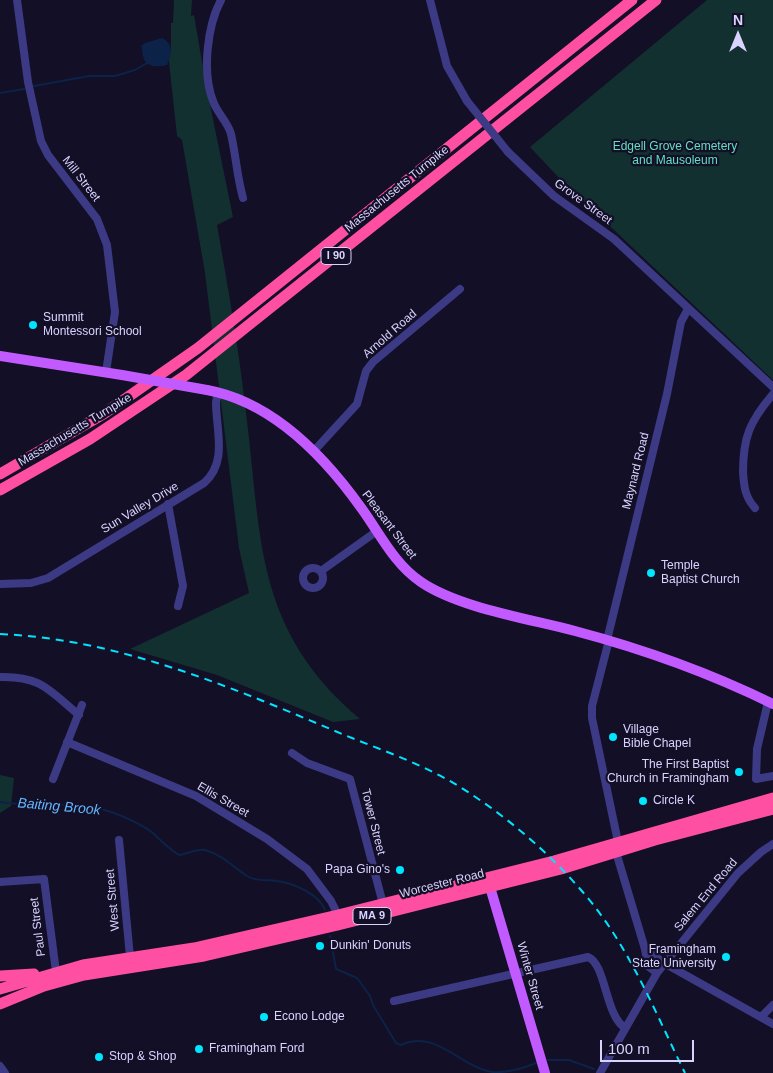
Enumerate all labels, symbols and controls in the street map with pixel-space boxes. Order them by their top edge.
north arrow [713,10,763,60]
text: N [733,12,743,28]
park label: Edgell Grove Cemetery and Mausoleum [613,140,737,168]
street label: Massachusetts Turnpike [342,143,452,235]
street label: Mill Street [59,154,103,204]
street label: Grove Street [551,176,615,228]
road number: I 90 [321,248,351,264]
street label: Arnold Road [360,307,420,361]
place label: Summit Montessori School [43,311,142,339]
marker: Summit Montessori School [27,319,39,331]
street label: Massachusetts Turnpike [16,390,134,470]
street label: Maynard Road [619,431,653,511]
street label: Sun Valley Drive [99,479,181,537]
street label: Pleasant Street [359,488,419,562]
place label: Temple Baptist Church [661,559,740,587]
marker: Temple Baptist Church [645,567,657,579]
place label: Village Bible Chapel [623,723,691,751]
marker: Village Bible Chapel [607,731,619,743]
place label: The First Baptist Church in Framingham [607,758,729,786]
marker: The First Baptist Church in Framingham [733,766,745,778]
street label: Ellis Street [195,779,251,821]
street label: Tower Street [358,788,388,856]
place label: Circle K [653,794,695,808]
water label: Baiting Brook [17,795,101,819]
marker: Circle K [637,795,649,807]
street label: Salem End Road [671,856,741,934]
place label: Papa Gino's [325,863,390,877]
marker: Papa Gino's [394,864,406,876]
street label: Worcester Road [398,867,486,901]
street label: West Street [103,868,123,932]
street label: Paul Street [27,897,49,957]
road number: MA 9 [353,908,391,924]
place label: Dunkin' Donuts [330,939,411,953]
marker: Dunkin' Donuts [314,940,326,952]
street label: Winter Street [513,940,547,1012]
place label: Framingham State University [632,943,716,971]
marker: Framingham State University [720,951,732,963]
place label: Econo Lodge [274,1010,345,1024]
marker: Econo Lodge [258,1011,270,1023]
scale bar [603,1030,697,1062]
text: 100 m [608,1040,650,1057]
place label: Framingham Ford [209,1042,304,1056]
marker: Framingham Ford [193,1043,205,1055]
place label: Stop & Shop [109,1050,176,1064]
marker: Stop & Shop [93,1051,105,1063]

